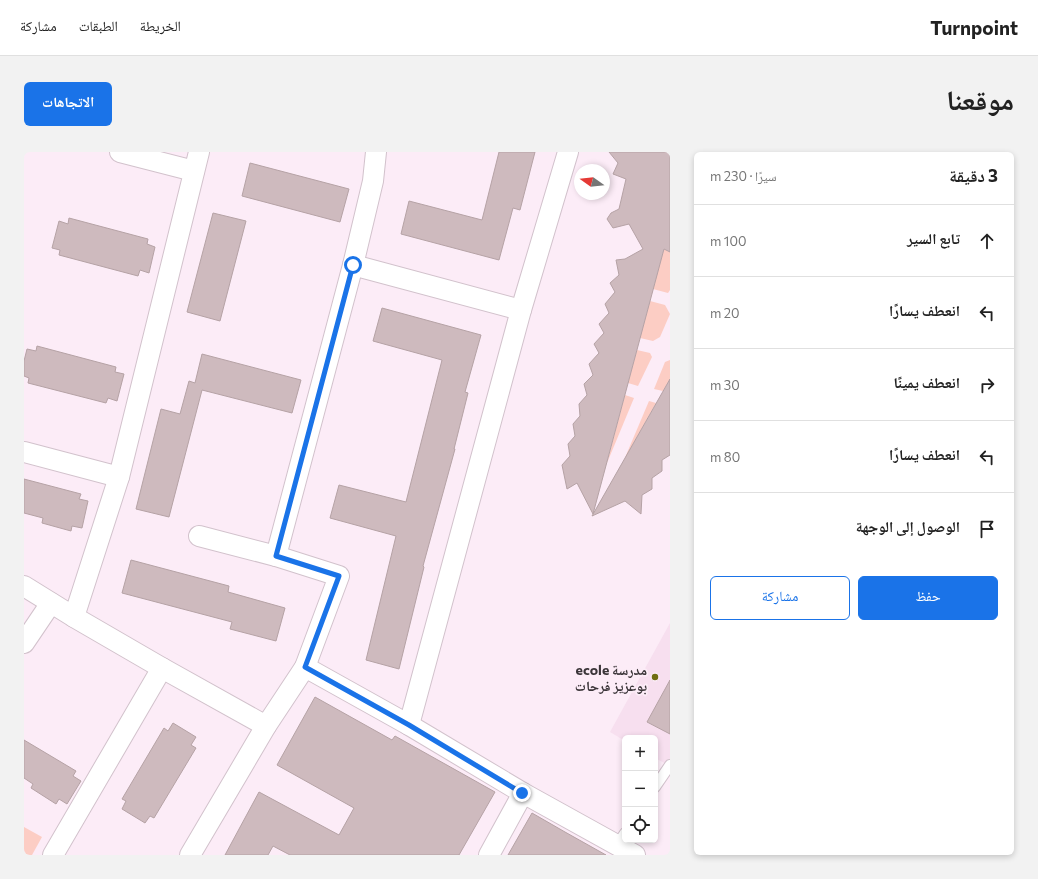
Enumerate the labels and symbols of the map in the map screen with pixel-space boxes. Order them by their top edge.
north arrow [574,164,610,200]
route start [344,256,362,274]
place label: ecole مدرسة بوعزيز فرحات [575,661,647,694]
marker: ecole مدرسة بوعزيز فرحات [650,672,660,682]
route end [513,784,531,802]

